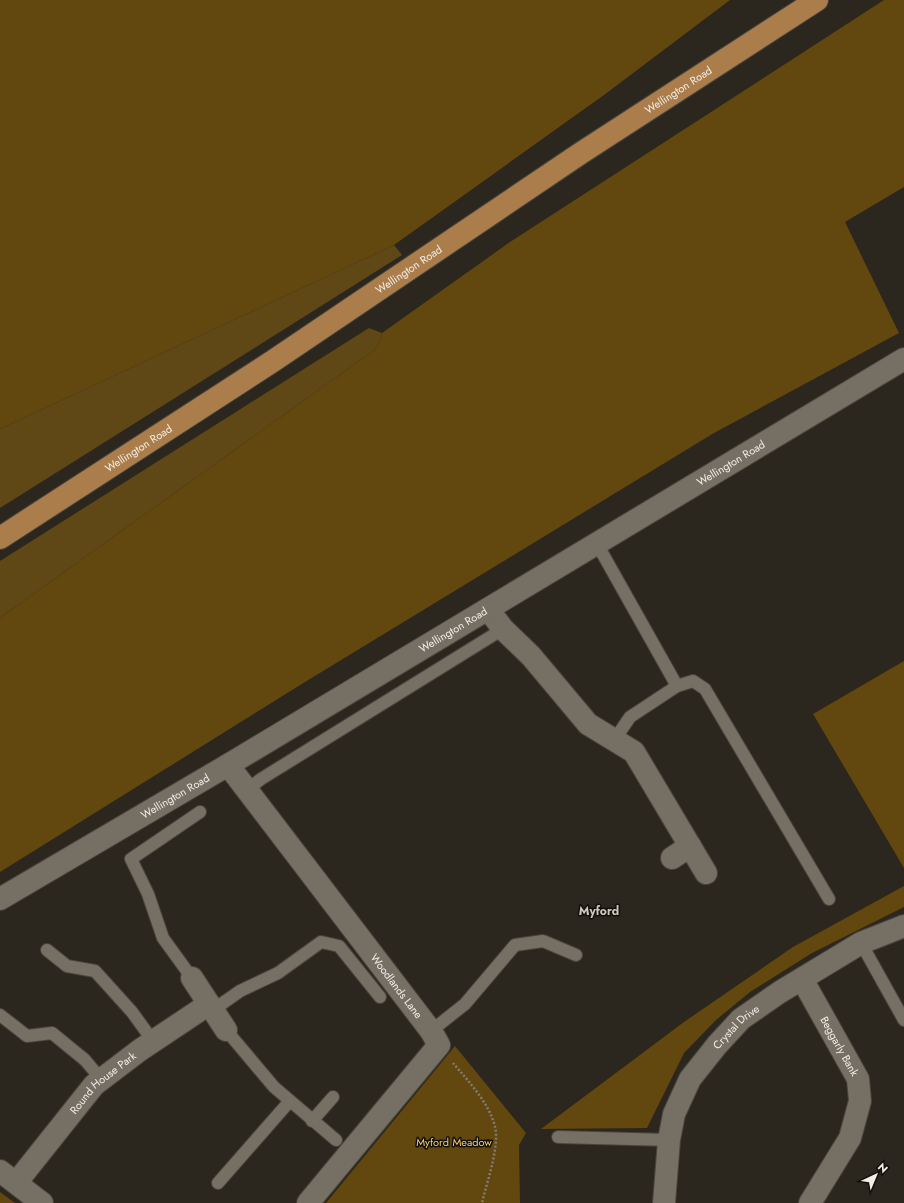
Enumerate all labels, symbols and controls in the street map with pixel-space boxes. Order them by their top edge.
street label: Wellington Road [642,62,715,118]
street label: Wellington Road [372,241,445,298]
street label: Wellington Road [102,421,175,476]
street label: Wellington Road [694,436,768,490]
street label: Wellington Road [416,603,490,657]
street label: Wellington Road [138,770,212,823]
district label: Myford [579,902,619,920]
street label: Woodlands Lane [367,950,427,1022]
street label: Crystal Drive [709,1000,763,1053]
street label: Beggarly Bank [816,1013,863,1079]
street label: Round House Park [66,1048,139,1118]
park label: Myford Meadow [416,1134,492,1150]
north arrow [856,1155,896,1195]
text: N [874,1159,892,1177]

